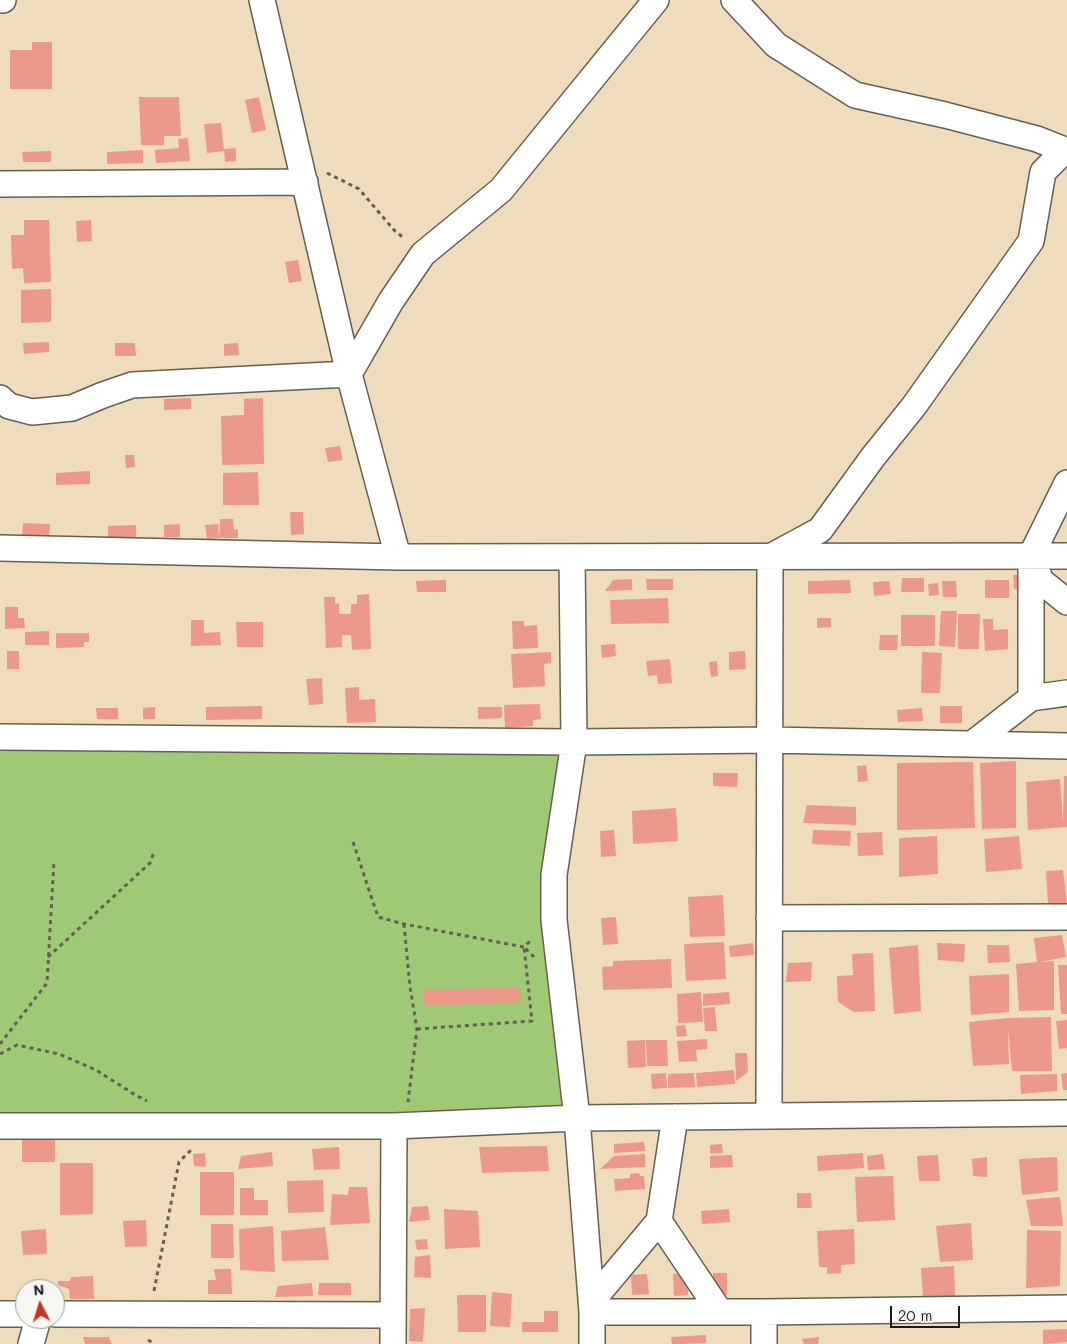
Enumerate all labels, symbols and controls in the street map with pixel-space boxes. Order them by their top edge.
north arrow [15,1279,65,1329]
text: N [33,1280,45,1299]
scale bar [892,1296,962,1328]
text: 20 m [898,1305,932,1325]

